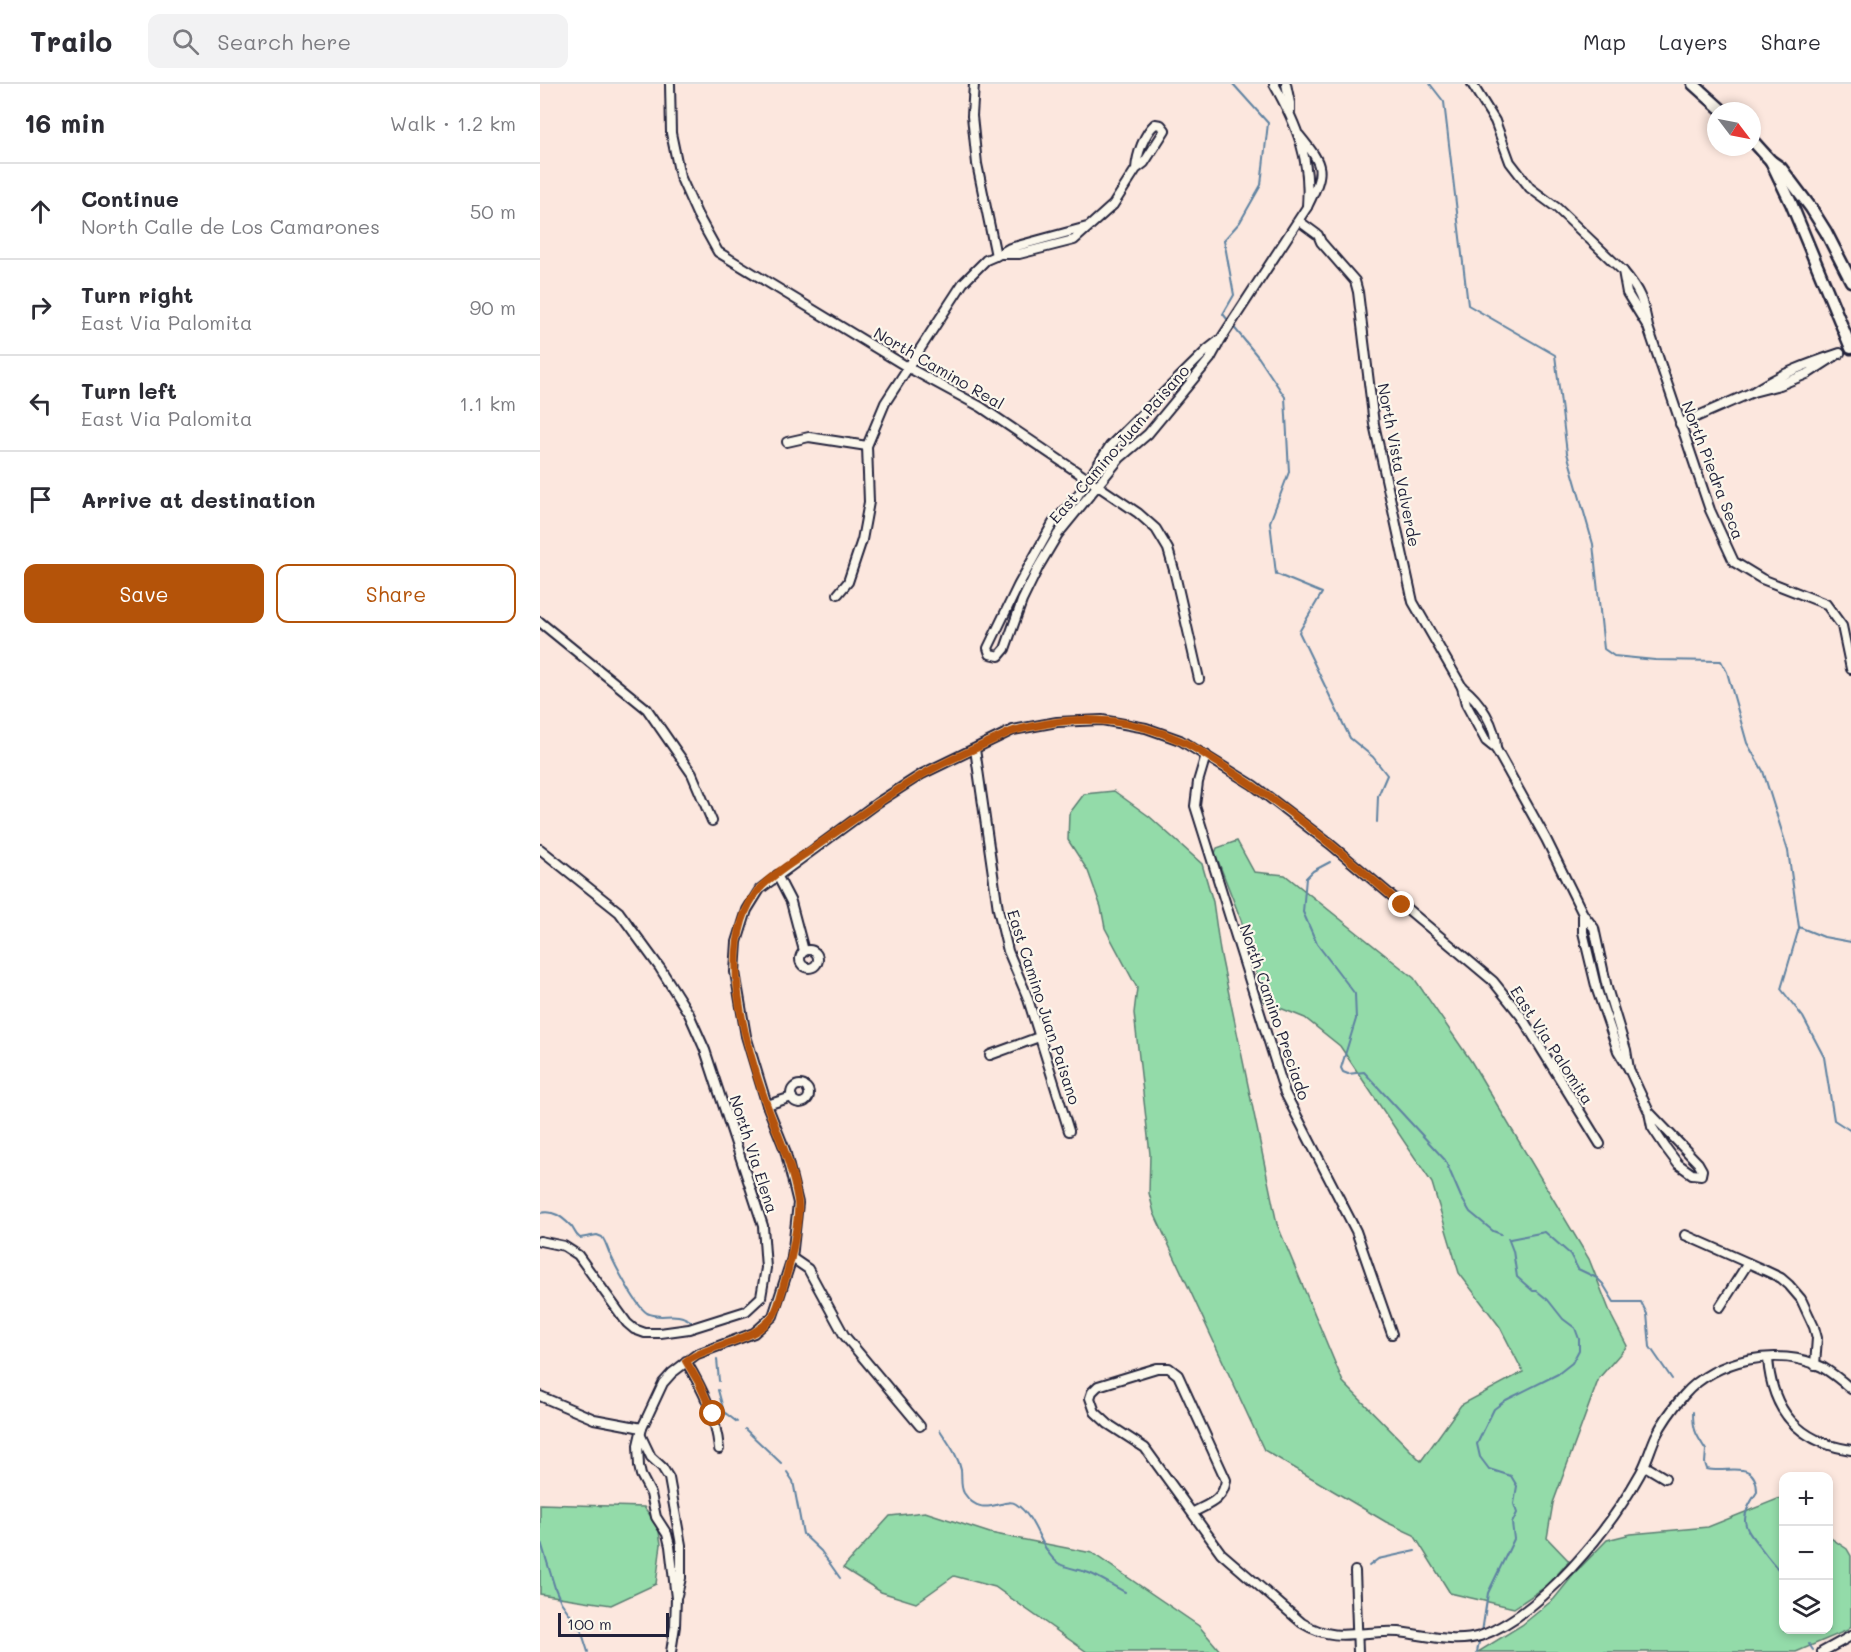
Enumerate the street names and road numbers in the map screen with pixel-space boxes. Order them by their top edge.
street label: North Camino Real [870,322,1008,413]
street label: East Camino Juan Paisano [1044,360,1193,527]
street label: North Vista Valverde [1373,381,1426,549]
street label: North Piedra Seca [1677,398,1750,542]
street label: East Camino Juan Paisano [1003,907,1086,1107]
street label: North Camino Preciado [1235,921,1315,1103]
street label: East Via Palomita [1506,981,1599,1108]
street label: North Via Elena [726,1092,783,1215]

